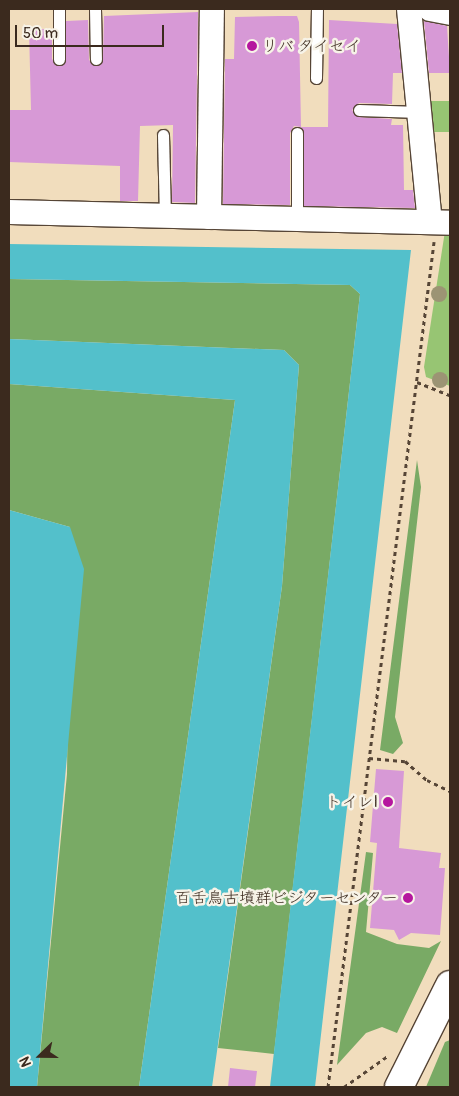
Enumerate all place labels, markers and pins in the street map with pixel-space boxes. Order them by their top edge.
place label: リバ タイセイ [262,36,361,56]
marker: リバ タイセイ [246,40,258,52]
place label: トイレI [325,792,378,812]
marker: トイレI [382,796,394,808]
place label: 百舌鳥古墳群ビジターセンター [174,888,398,908]
marker: 百舌鳥古墳群ビジターセンター [402,892,414,904]

